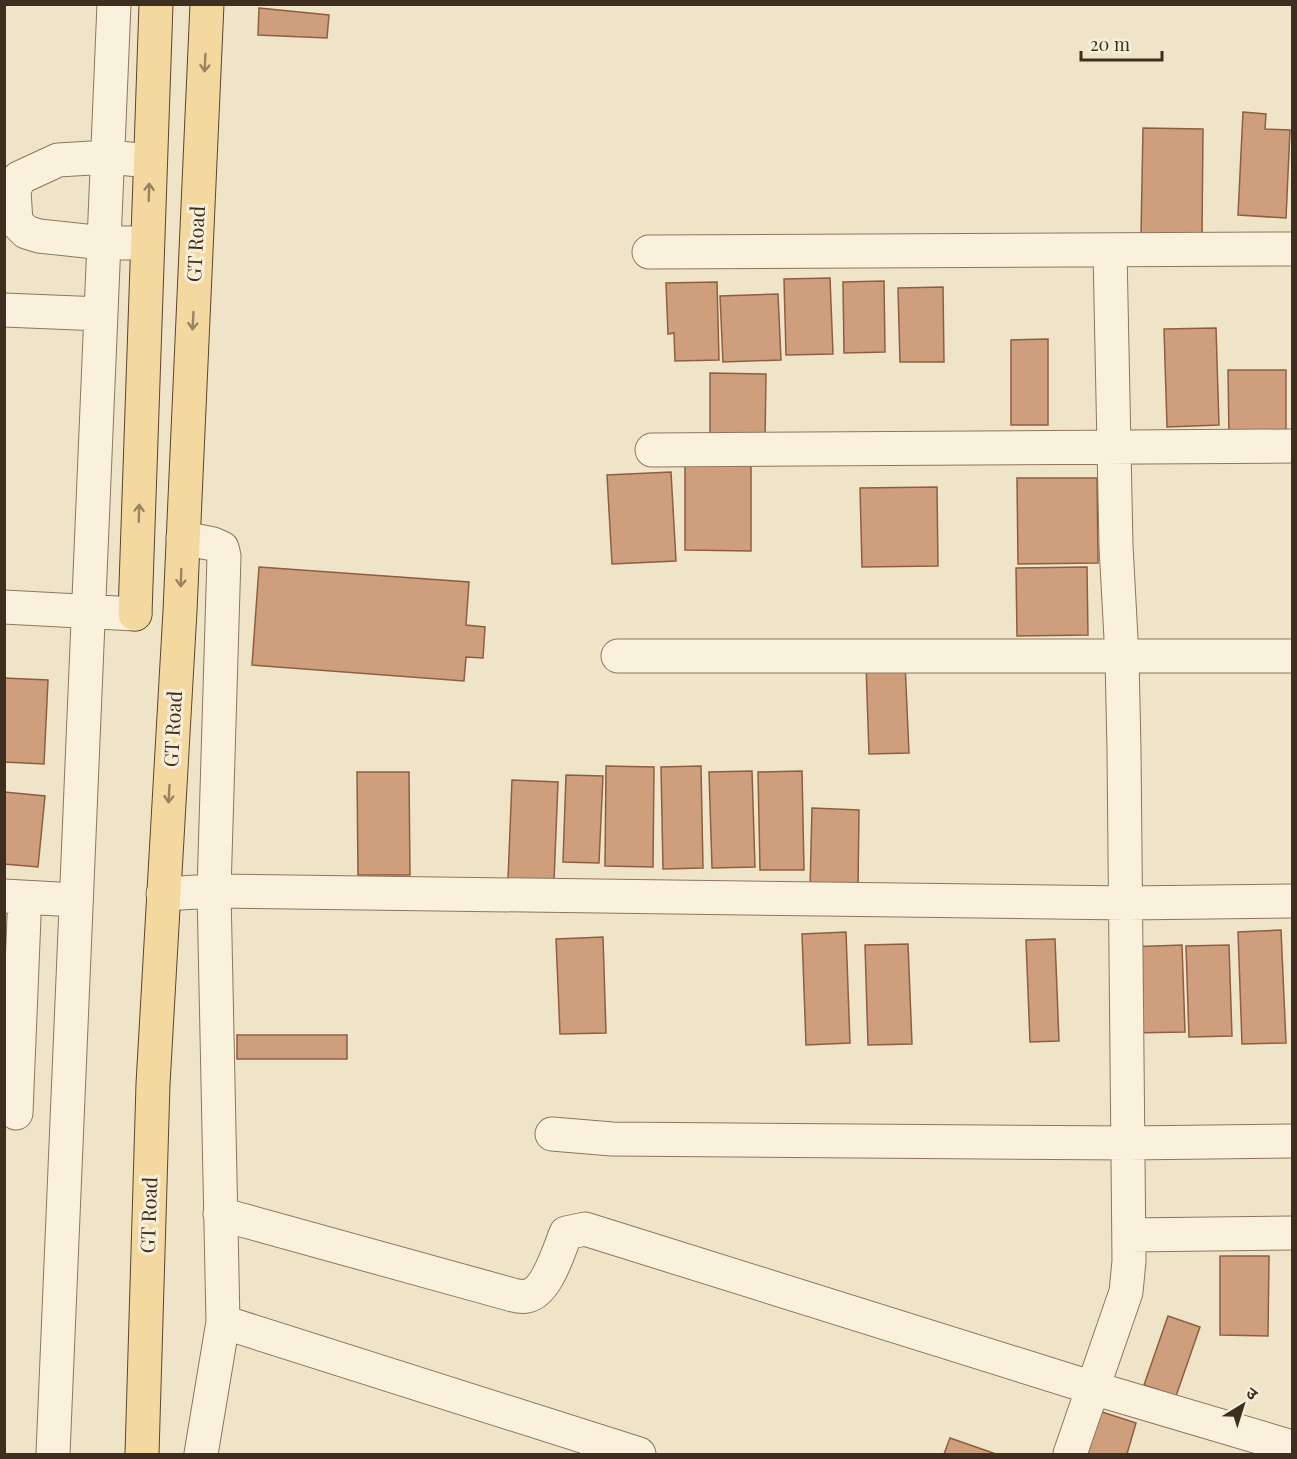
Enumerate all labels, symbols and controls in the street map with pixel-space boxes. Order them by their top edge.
scale bar [1081,24,1162,62]
text: 20 m [1090,32,1130,56]
one-way arrow [199,52,210,72]
one-way arrow [143,183,155,203]
street label: GT Road [179,205,210,283]
one-way arrow [187,310,198,330]
one-way arrow [133,504,144,524]
one-way arrow [176,568,187,588]
street label: GT Road [156,690,187,768]
one-way arrow [164,784,175,804]
street label: GT Road [133,1176,162,1254]
north arrow [1213,1375,1273,1435]
text: उ [1242,1382,1263,1404]

